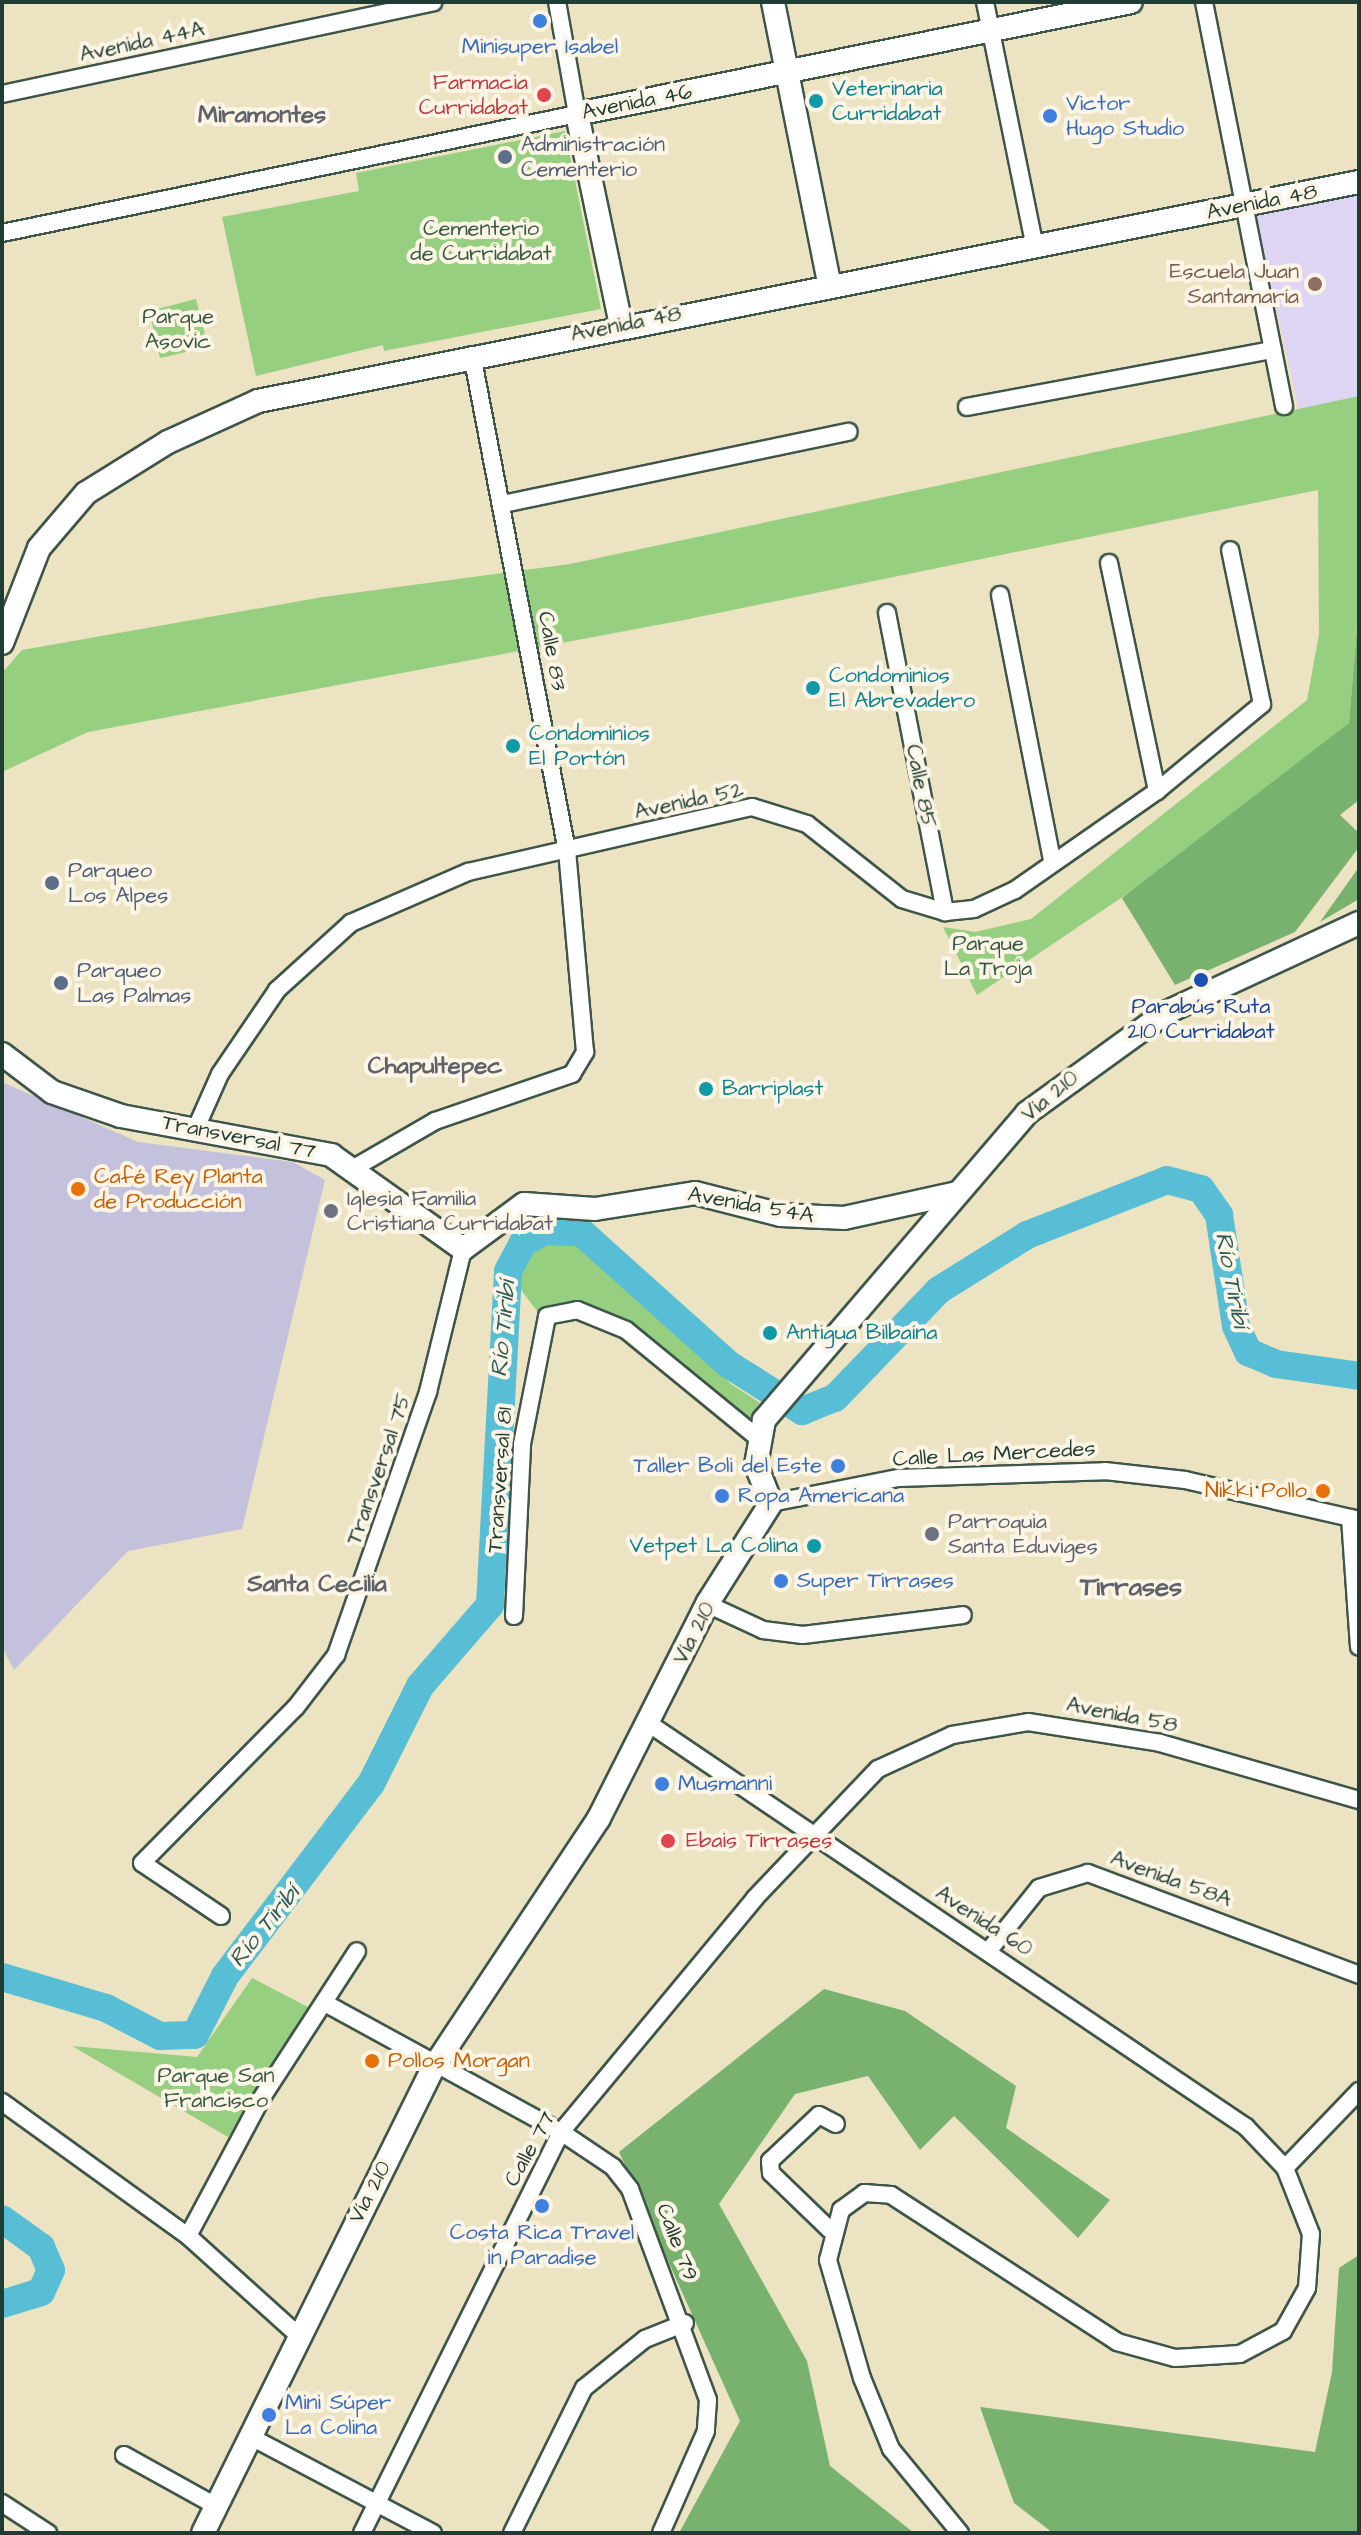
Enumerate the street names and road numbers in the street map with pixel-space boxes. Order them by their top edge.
street label: Avenida 44A [77,16,207,68]
street label: Avenida 46 [580,78,694,126]
street label: Avenida 48 [1204,178,1320,226]
street label: Avenida 48 [568,300,684,348]
street label: Calle 83 [532,609,572,693]
street label: Calle 85 [900,742,942,830]
street label: Avenida 52 [632,777,746,825]
street label: Vía 210 [1016,1065,1084,1127]
street label: Transversal 77 [160,1109,318,1165]
street label: Avenida 54A [686,1181,816,1229]
street label: Transversal 75 [341,1390,417,1548]
street label: Transversal 81 [482,1406,518,1554]
street label: Calle Las Mercedes [892,1436,1096,1472]
street label: Vía 210 [667,1597,721,1669]
street label: Avenida 58 [1064,1691,1180,1739]
street label: Avenida 58A [1107,1845,1235,1913]
street label: Avenida 60 [930,1880,1038,1962]
street label: Calle 77 [499,2107,561,2191]
street label: Vía 210 [343,2156,397,2228]
street label: Calle 79 [650,2200,704,2284]

